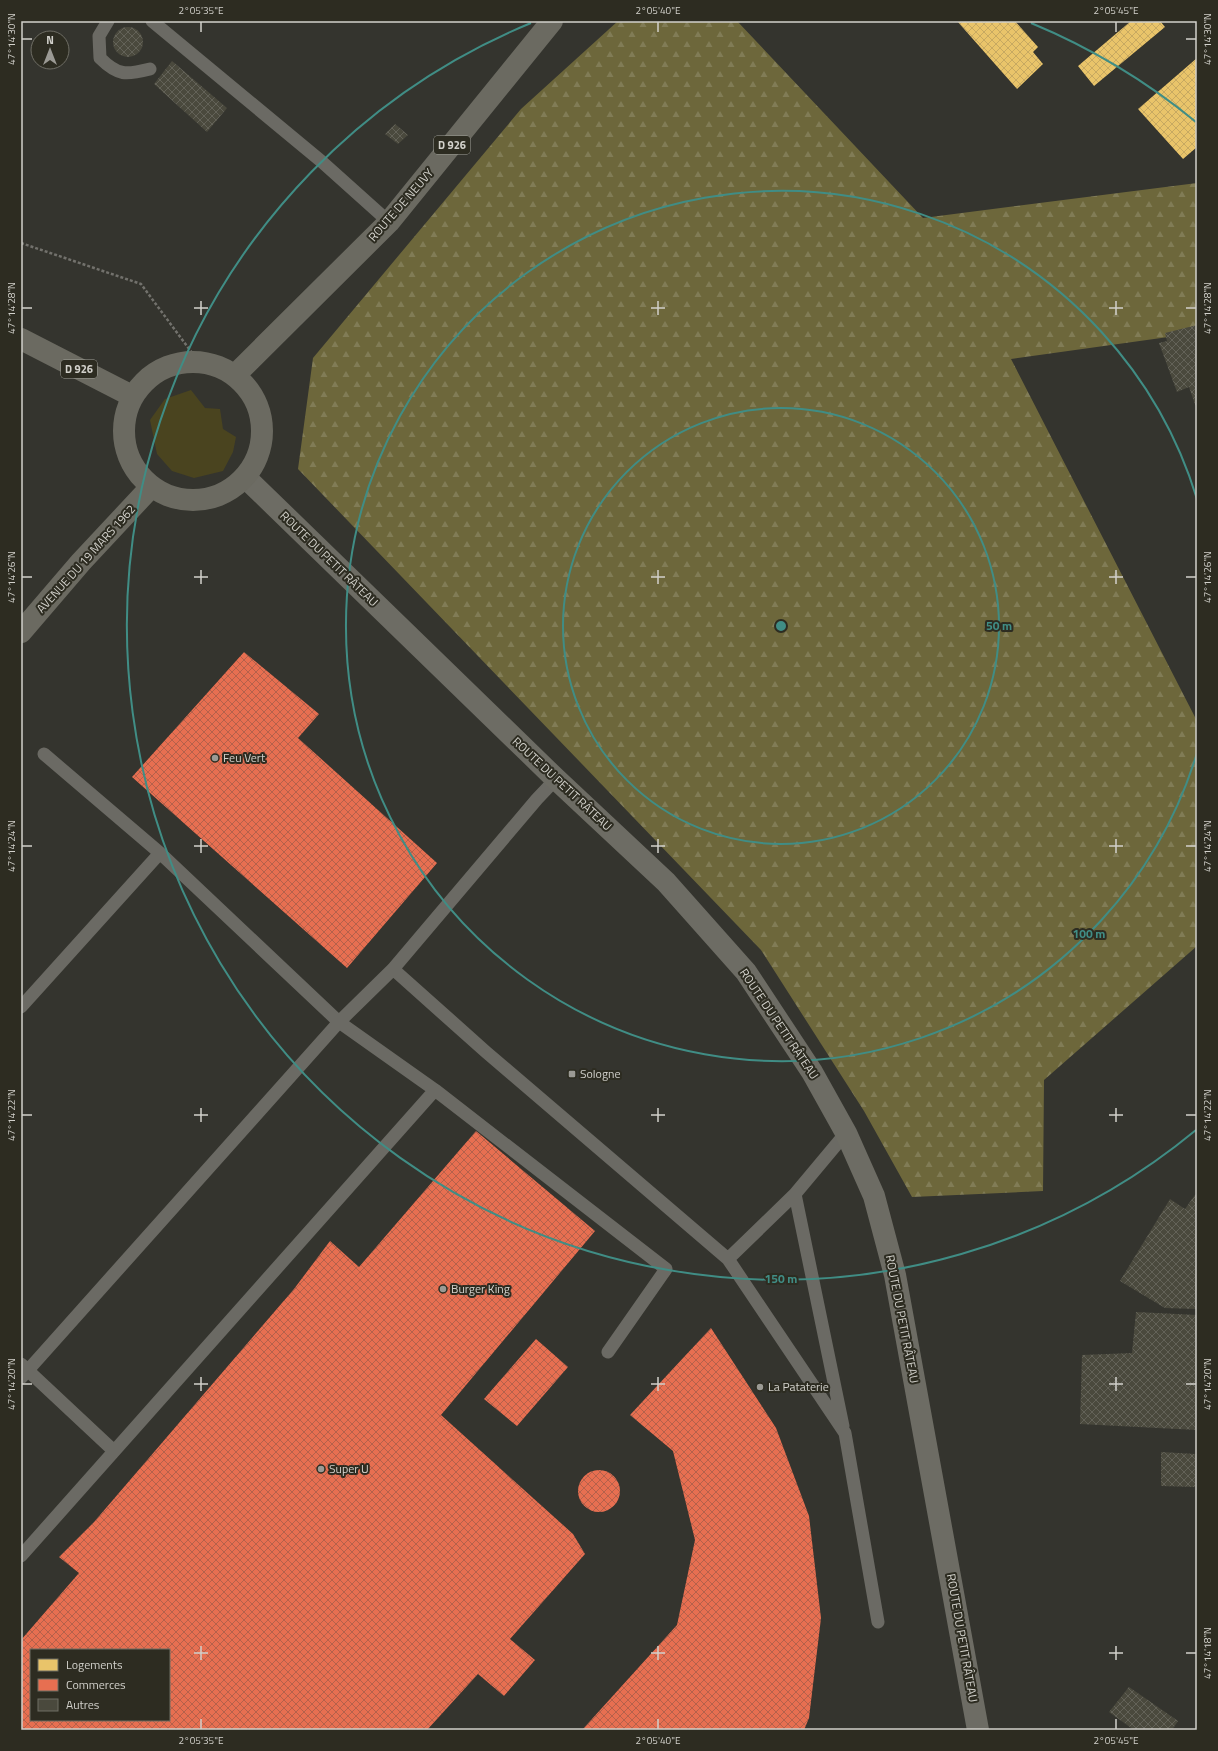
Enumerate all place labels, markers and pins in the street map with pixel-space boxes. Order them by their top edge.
centre of rings [774,619,788,633]
place label: Feu Vert [223,748,266,767]
marker: Feu Vert [210,753,220,763]
place label: Sologne [580,1064,621,1083]
marker: Sologne [567,1069,577,1079]
place label: Burger King [451,1279,510,1298]
marker: Burger King [438,1284,448,1294]
place label: La Pataterie [768,1377,829,1396]
marker: La Pataterie [755,1382,765,1392]
place label: Super U [329,1459,369,1478]
marker: Super U [316,1464,326,1474]

